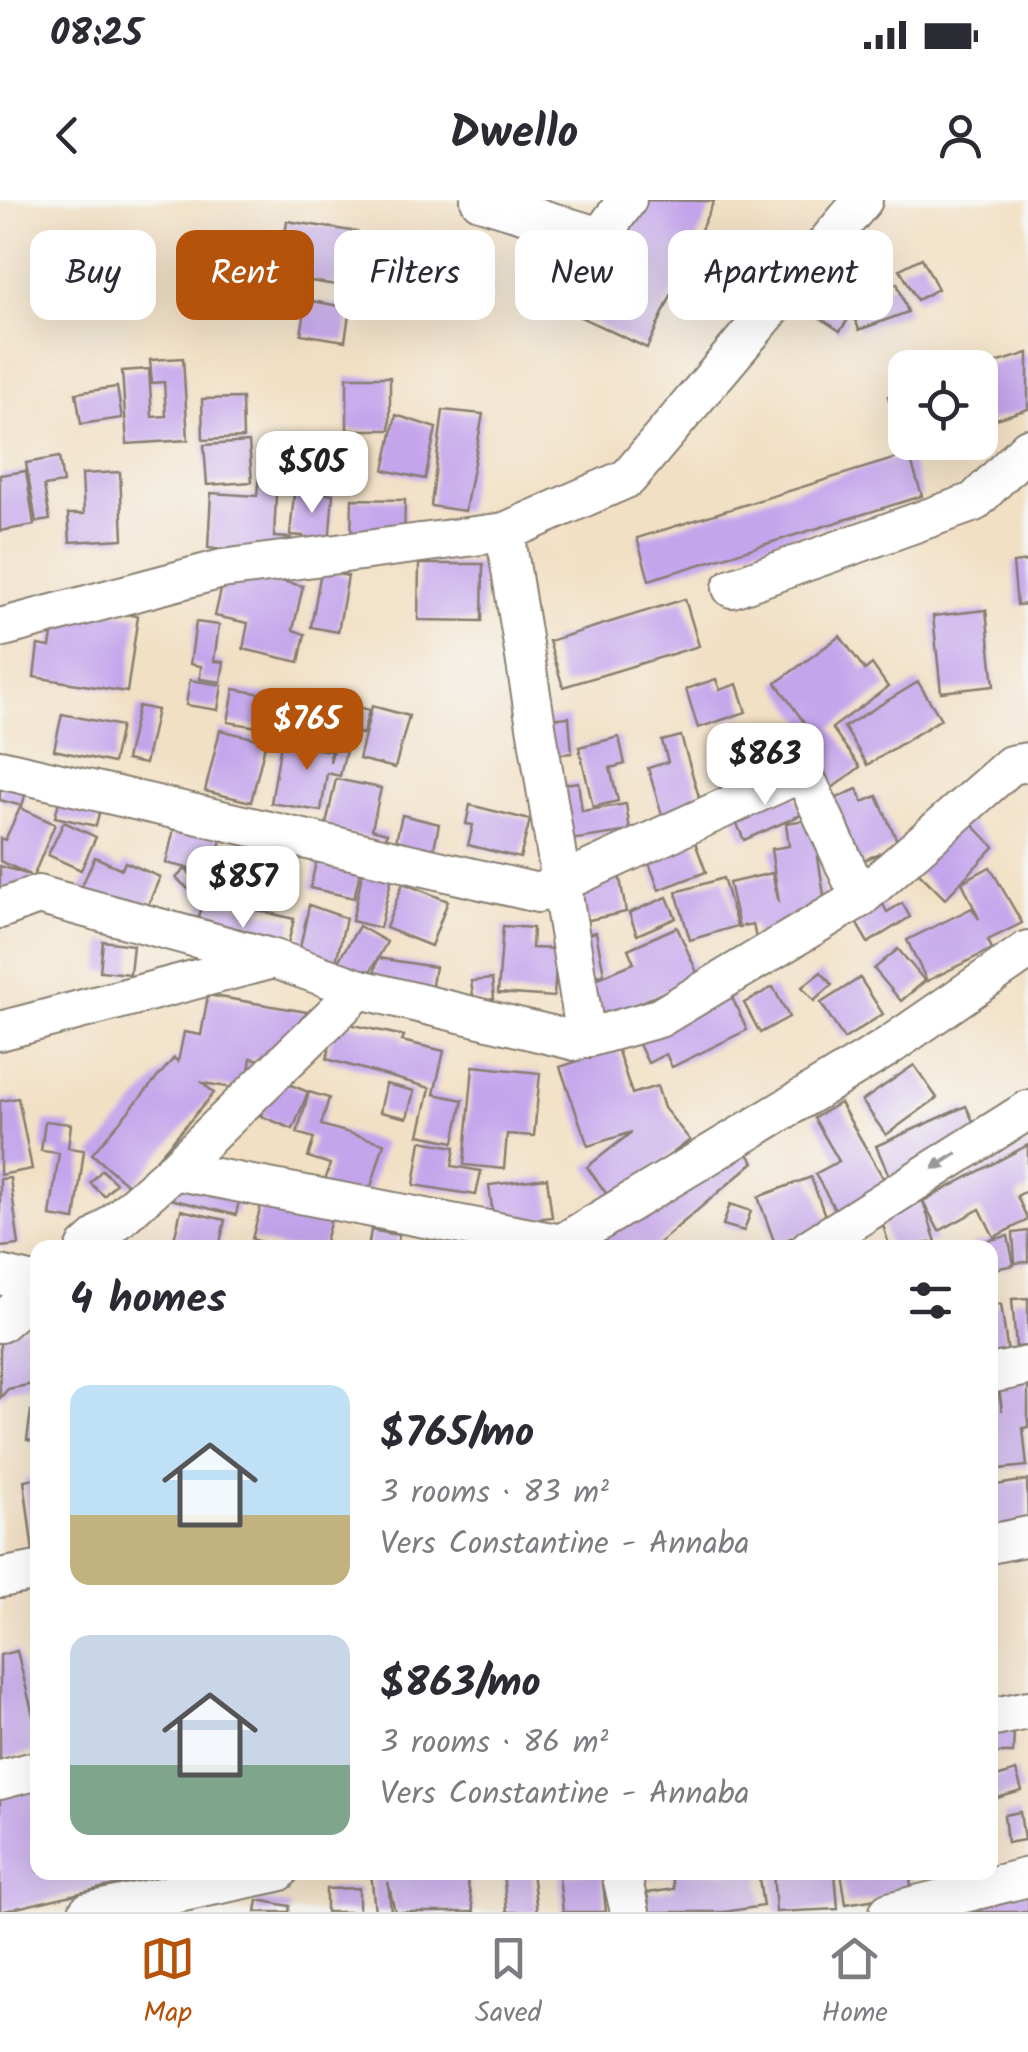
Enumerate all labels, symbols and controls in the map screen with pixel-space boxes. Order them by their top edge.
text: 08:25 [50,5,143,65]
text: Dwello [450,99,578,171]
icon: back [40,108,95,163]
icon: person [933,108,988,163]
chip: Buy [30,230,156,320]
chip: Rent [176,230,314,320]
chip: Filters [334,230,495,320]
chip: New [515,230,648,320]
chip: Apartment [668,230,893,320]
map controls [888,350,998,460]
button: locate [888,350,998,460]
pin: $505 [253,431,371,516]
text: $505 [278,438,346,489]
pin: $765 [248,688,366,773]
text: $765 [273,695,341,746]
pin: $863 [706,723,824,808]
text: $863 [729,730,801,781]
pin: $857 [184,846,302,931]
text: $857 [208,853,278,904]
one-way arrow [931,1152,959,1169]
text: 4 homes [70,1267,226,1334]
icon: filters [903,1273,958,1328]
text: $765/mo [380,1401,534,1468]
icon: home [150,1425,270,1545]
text: 3 rooms · 83 m² [380,1468,609,1519]
text: Vers Constantine - Annaba [380,1519,749,1570]
text: $863/mo [380,1651,541,1718]
icon: home [150,1675,270,1795]
text: 3 rooms · 86 m² [380,1718,608,1769]
text: Vers Constantine - Annaba [380,1769,749,1820]
tab: Map [140,1931,195,2036]
tab: Saved [475,1931,542,2036]
tab: Home [822,1931,888,2036]

